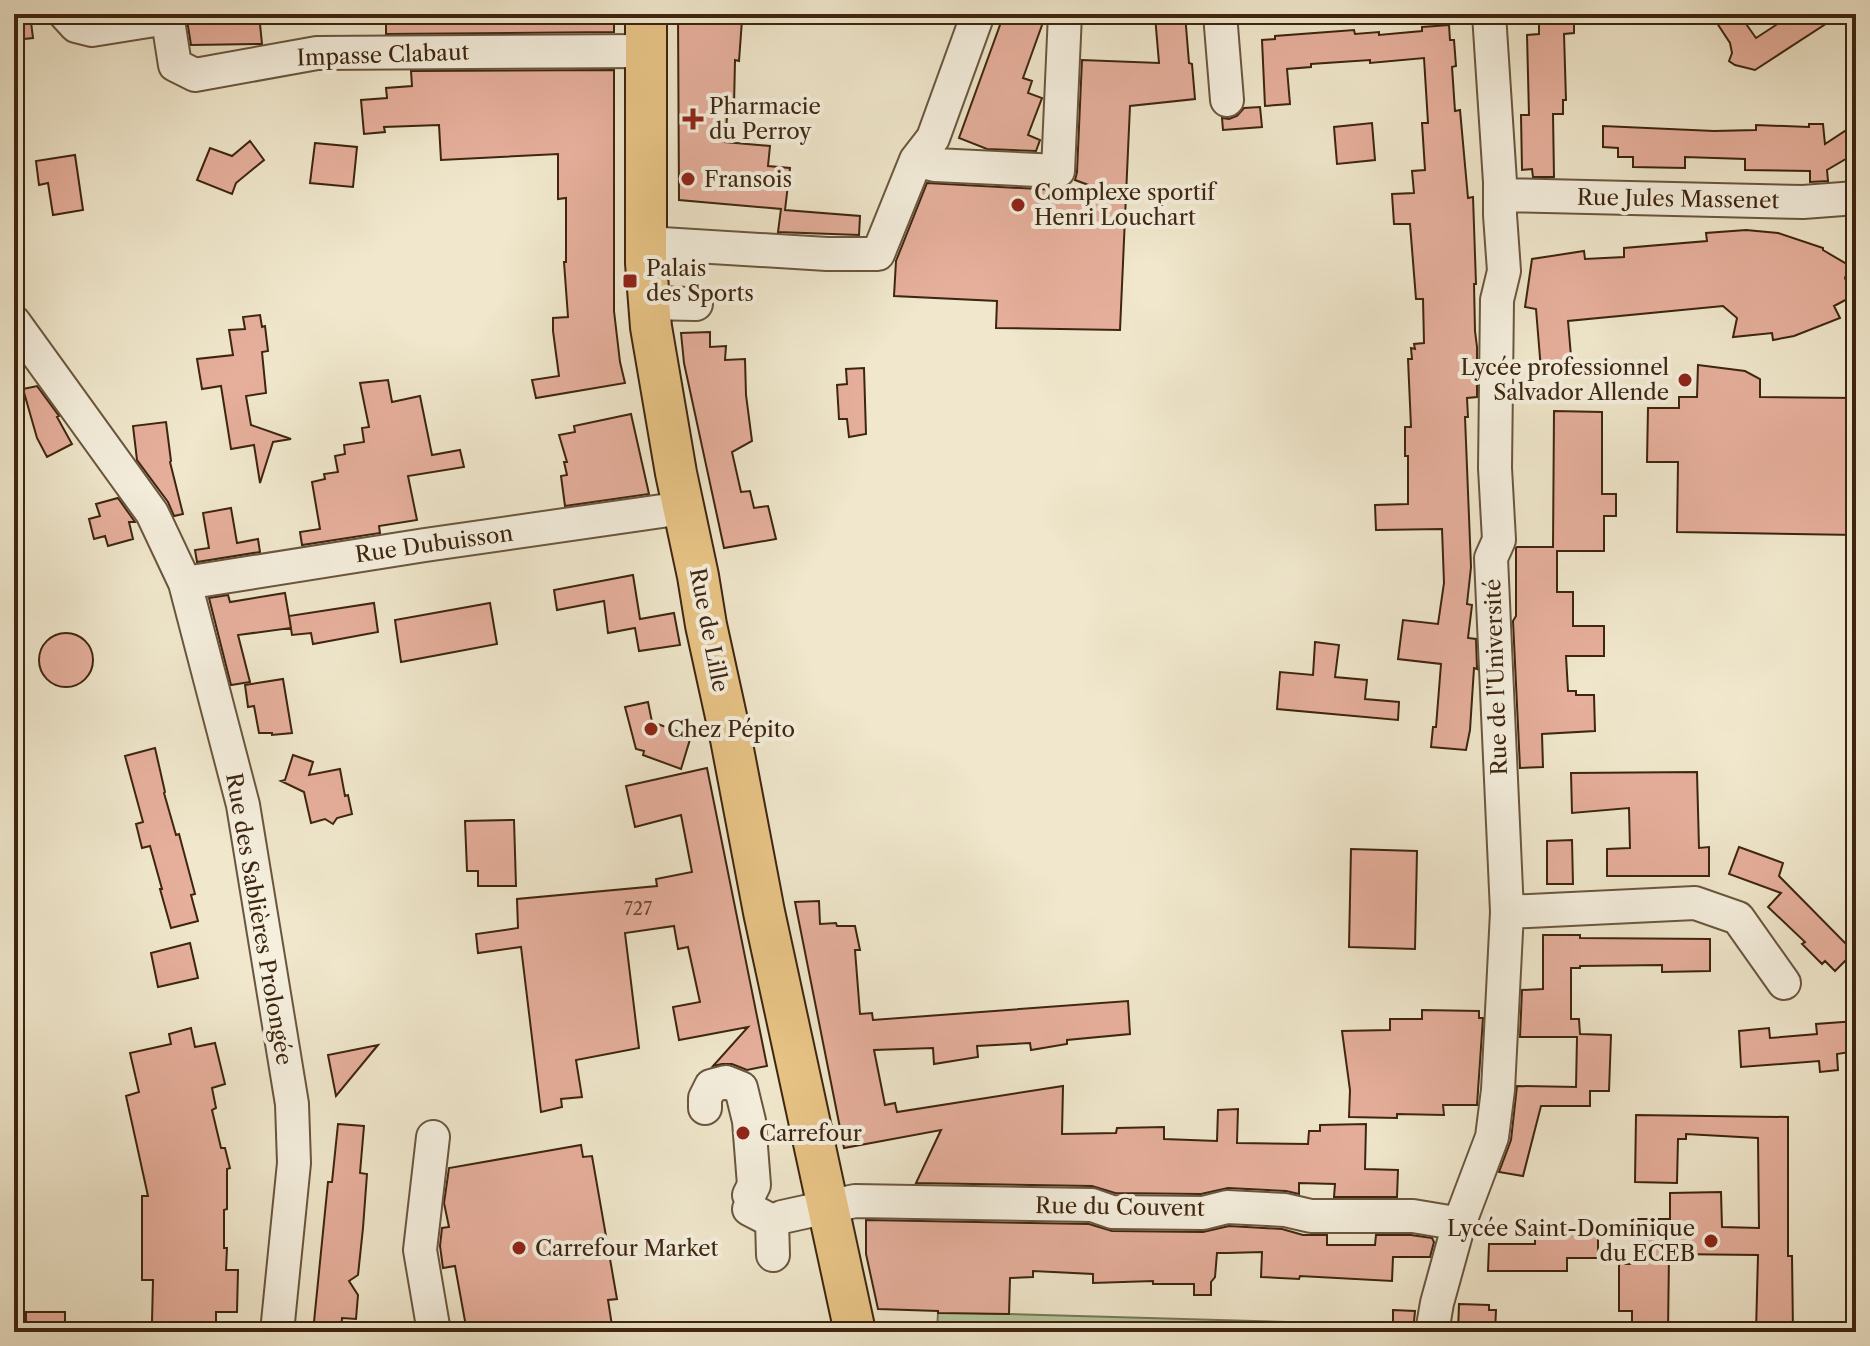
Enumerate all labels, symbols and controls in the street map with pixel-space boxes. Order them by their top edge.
street label: Impasse Clabaut [296,38,470,72]
place label: Pharmacie du Perroy [709,93,821,145]
marker: Pharmacie du Perroy [684,110,702,128]
place label: Fransois [704,166,792,193]
marker: Fransois [679,170,697,188]
place label: Complexe sportif Henri Louchart [1034,179,1218,231]
street label: Rue Jules Massenet [1577,184,1780,214]
marker: Complexe sportif Henri Louchart [1009,196,1027,214]
place label: Palais des Sports [646,255,754,307]
marker: Palais des Sports [621,272,639,290]
place label: Lycée professionnel Salvador Allende [1460,354,1669,406]
marker: Lycée professionnel Salvador Allende [1676,371,1694,389]
street label: Rue Dubuisson [353,520,515,568]
street label: Rue de Lille [684,566,734,694]
street label: Rue de l'Université [1479,578,1513,776]
place label: Chez Pépito [667,716,795,743]
marker: Chez Pépito [642,720,660,738]
street label: Rue des Sablières Prolongée [220,771,298,1067]
house number: 727 [624,898,652,920]
place label: Carrefour [759,1120,862,1147]
marker: Carrefour [734,1124,752,1142]
street label: Rue du Couvent [1035,1192,1205,1222]
place label: Lycée Saint-Dominique du ECEB [1447,1215,1695,1267]
marker: Lycée Saint-Dominique du ECEB [1702,1232,1720,1250]
place label: Carrefour Market [535,1235,719,1262]
marker: Carrefour Market [510,1239,528,1257]

